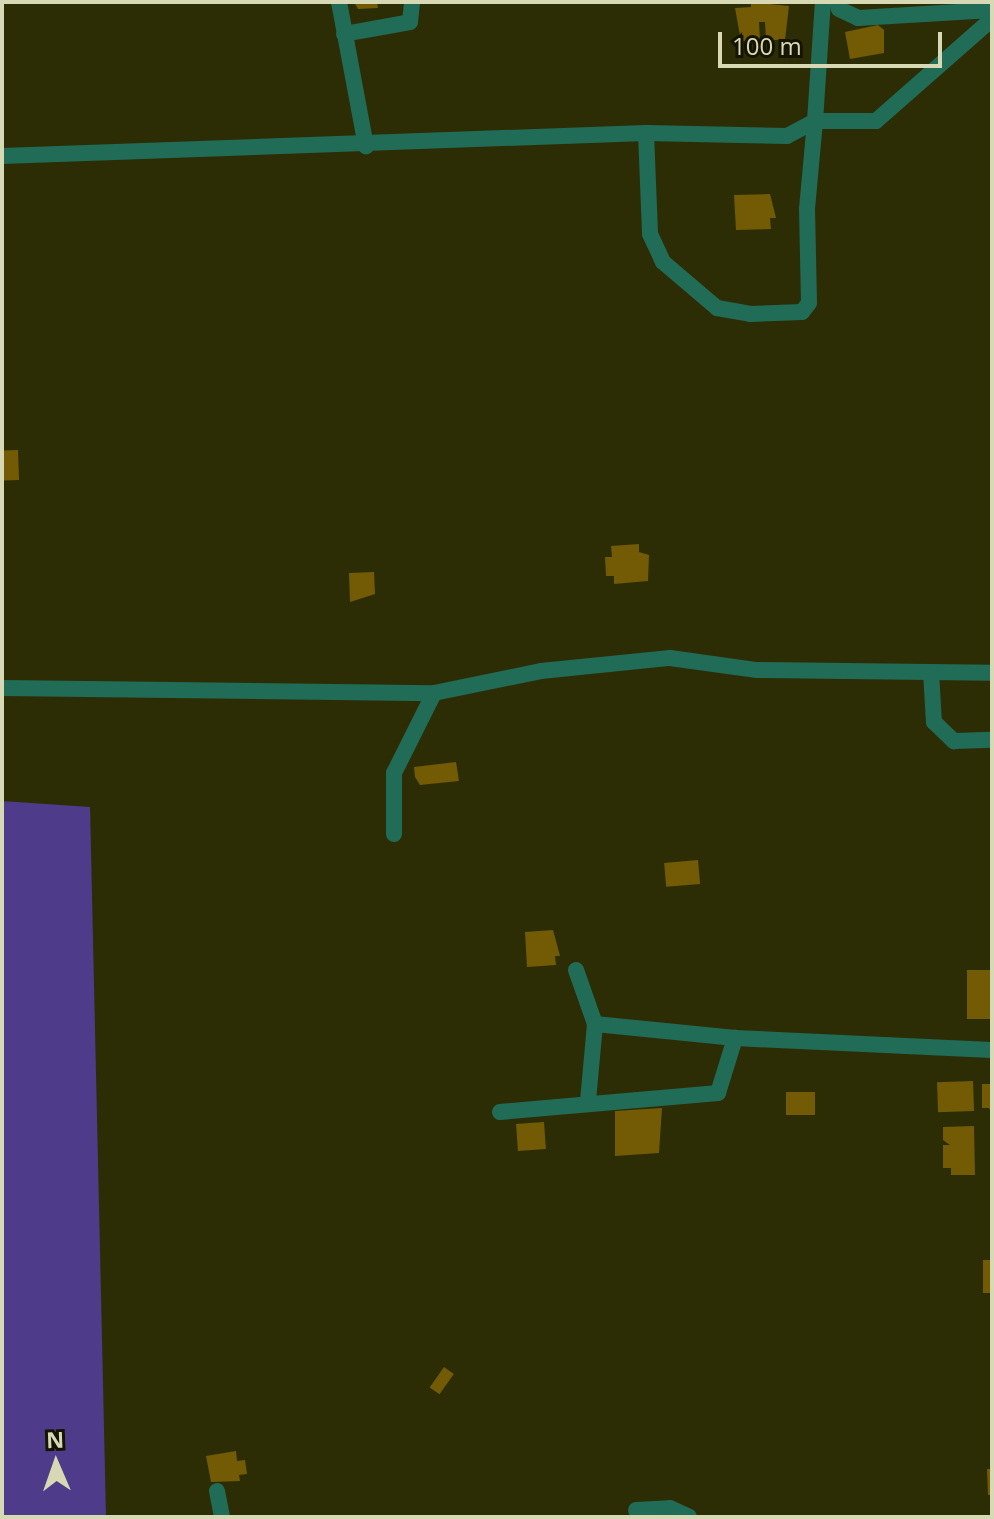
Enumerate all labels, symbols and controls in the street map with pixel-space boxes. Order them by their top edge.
scale bar [722,16,946,66]
text: 100 m [732,29,802,62]
north arrow [16,1423,96,1503]
text: N [46,1424,65,1454]

